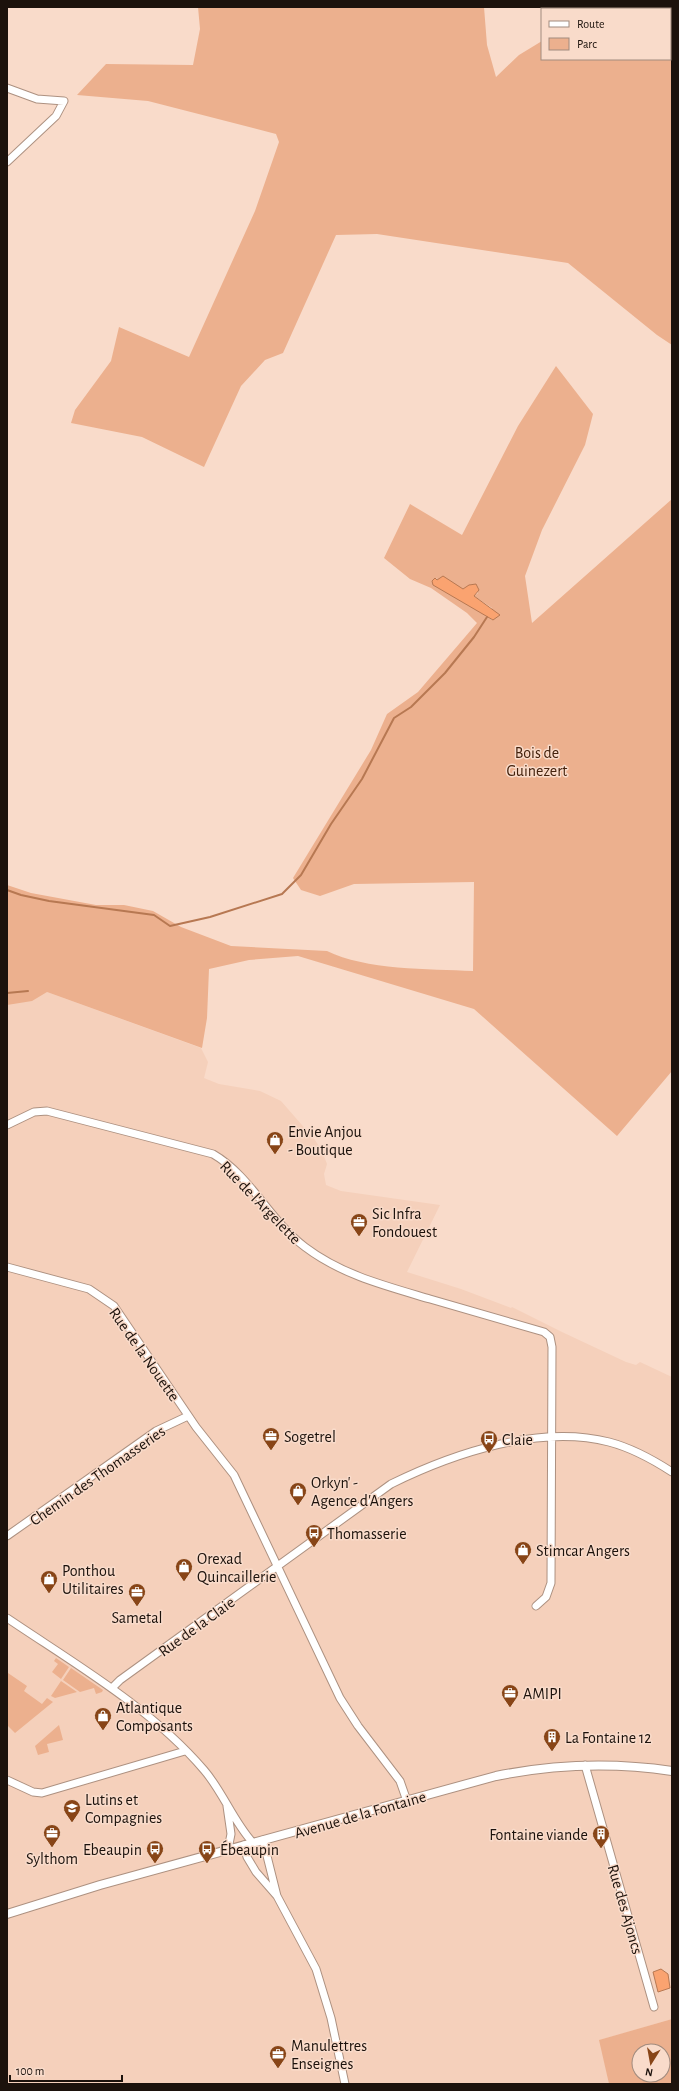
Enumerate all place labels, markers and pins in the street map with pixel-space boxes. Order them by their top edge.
place label: Envie Anjou - Boutique [288,1124,362,1158]
shop icon: Envie Anjou - Boutique [265,1130,285,1155]
place label: Sic Infra Fondouest [372,1206,437,1240]
office icon: Sic Infra Fondouest [349,1212,369,1237]
office icon: Sogetrel [261,1426,281,1451]
place label: Sogetrel [284,1429,336,1445]
bus stop icon: Claie [479,1429,499,1454]
place label: Claie [502,1432,533,1448]
place label: Orkyn' - Agence d'Angers [311,1475,414,1509]
shop icon: Orkyn' - Agence d'Angers [288,1481,308,1506]
bus stop icon: Thomasserie [304,1523,324,1548]
place label: Thomasserie [327,1526,407,1542]
shop icon: Stimcar Angers [513,1540,533,1565]
place label: Stimcar Angers [536,1543,630,1559]
place label: Orexad Quincaillerie [197,1551,276,1586]
shop icon: Orexad Quincaillerie [174,1557,194,1582]
place label: Ponthou Utilitaires [62,1563,124,1597]
shop icon: Ponthou Utilitaires [39,1569,59,1594]
office icon: Sametal [127,1582,147,1607]
place label: Sametal [111,1610,163,1626]
office icon: AMIPI [500,1683,520,1708]
place label: AMIPI [523,1686,562,1702]
place label: Atlantique Composants [116,1700,193,1734]
shop icon: Atlantique Composants [93,1706,113,1731]
building icon: La Fontaine 12 [542,1727,562,1752]
place label: La Fontaine 12 [565,1730,651,1746]
place label: Lutins et Compagnies [85,1792,162,1826]
school or university icon: Lutins et Compagnies [62,1798,82,1823]
office icon: Sylthom [42,1823,62,1848]
building icon: Fontaine viande [591,1824,611,1849]
place label: Fontaine viande [489,1827,588,1843]
bus stop icon: Ebeaupin [145,1839,165,1864]
bus stop icon: Ébeaupin [197,1839,217,1864]
place label: Ébeaupin [220,1840,279,1858]
place label: Ebeaupin [83,1842,142,1858]
place label: Sylthom [26,1851,78,1868]
place label: Manulettres Enseignes [291,2038,367,2072]
office icon: Manulettres Enseignes [268,2044,288,2069]

